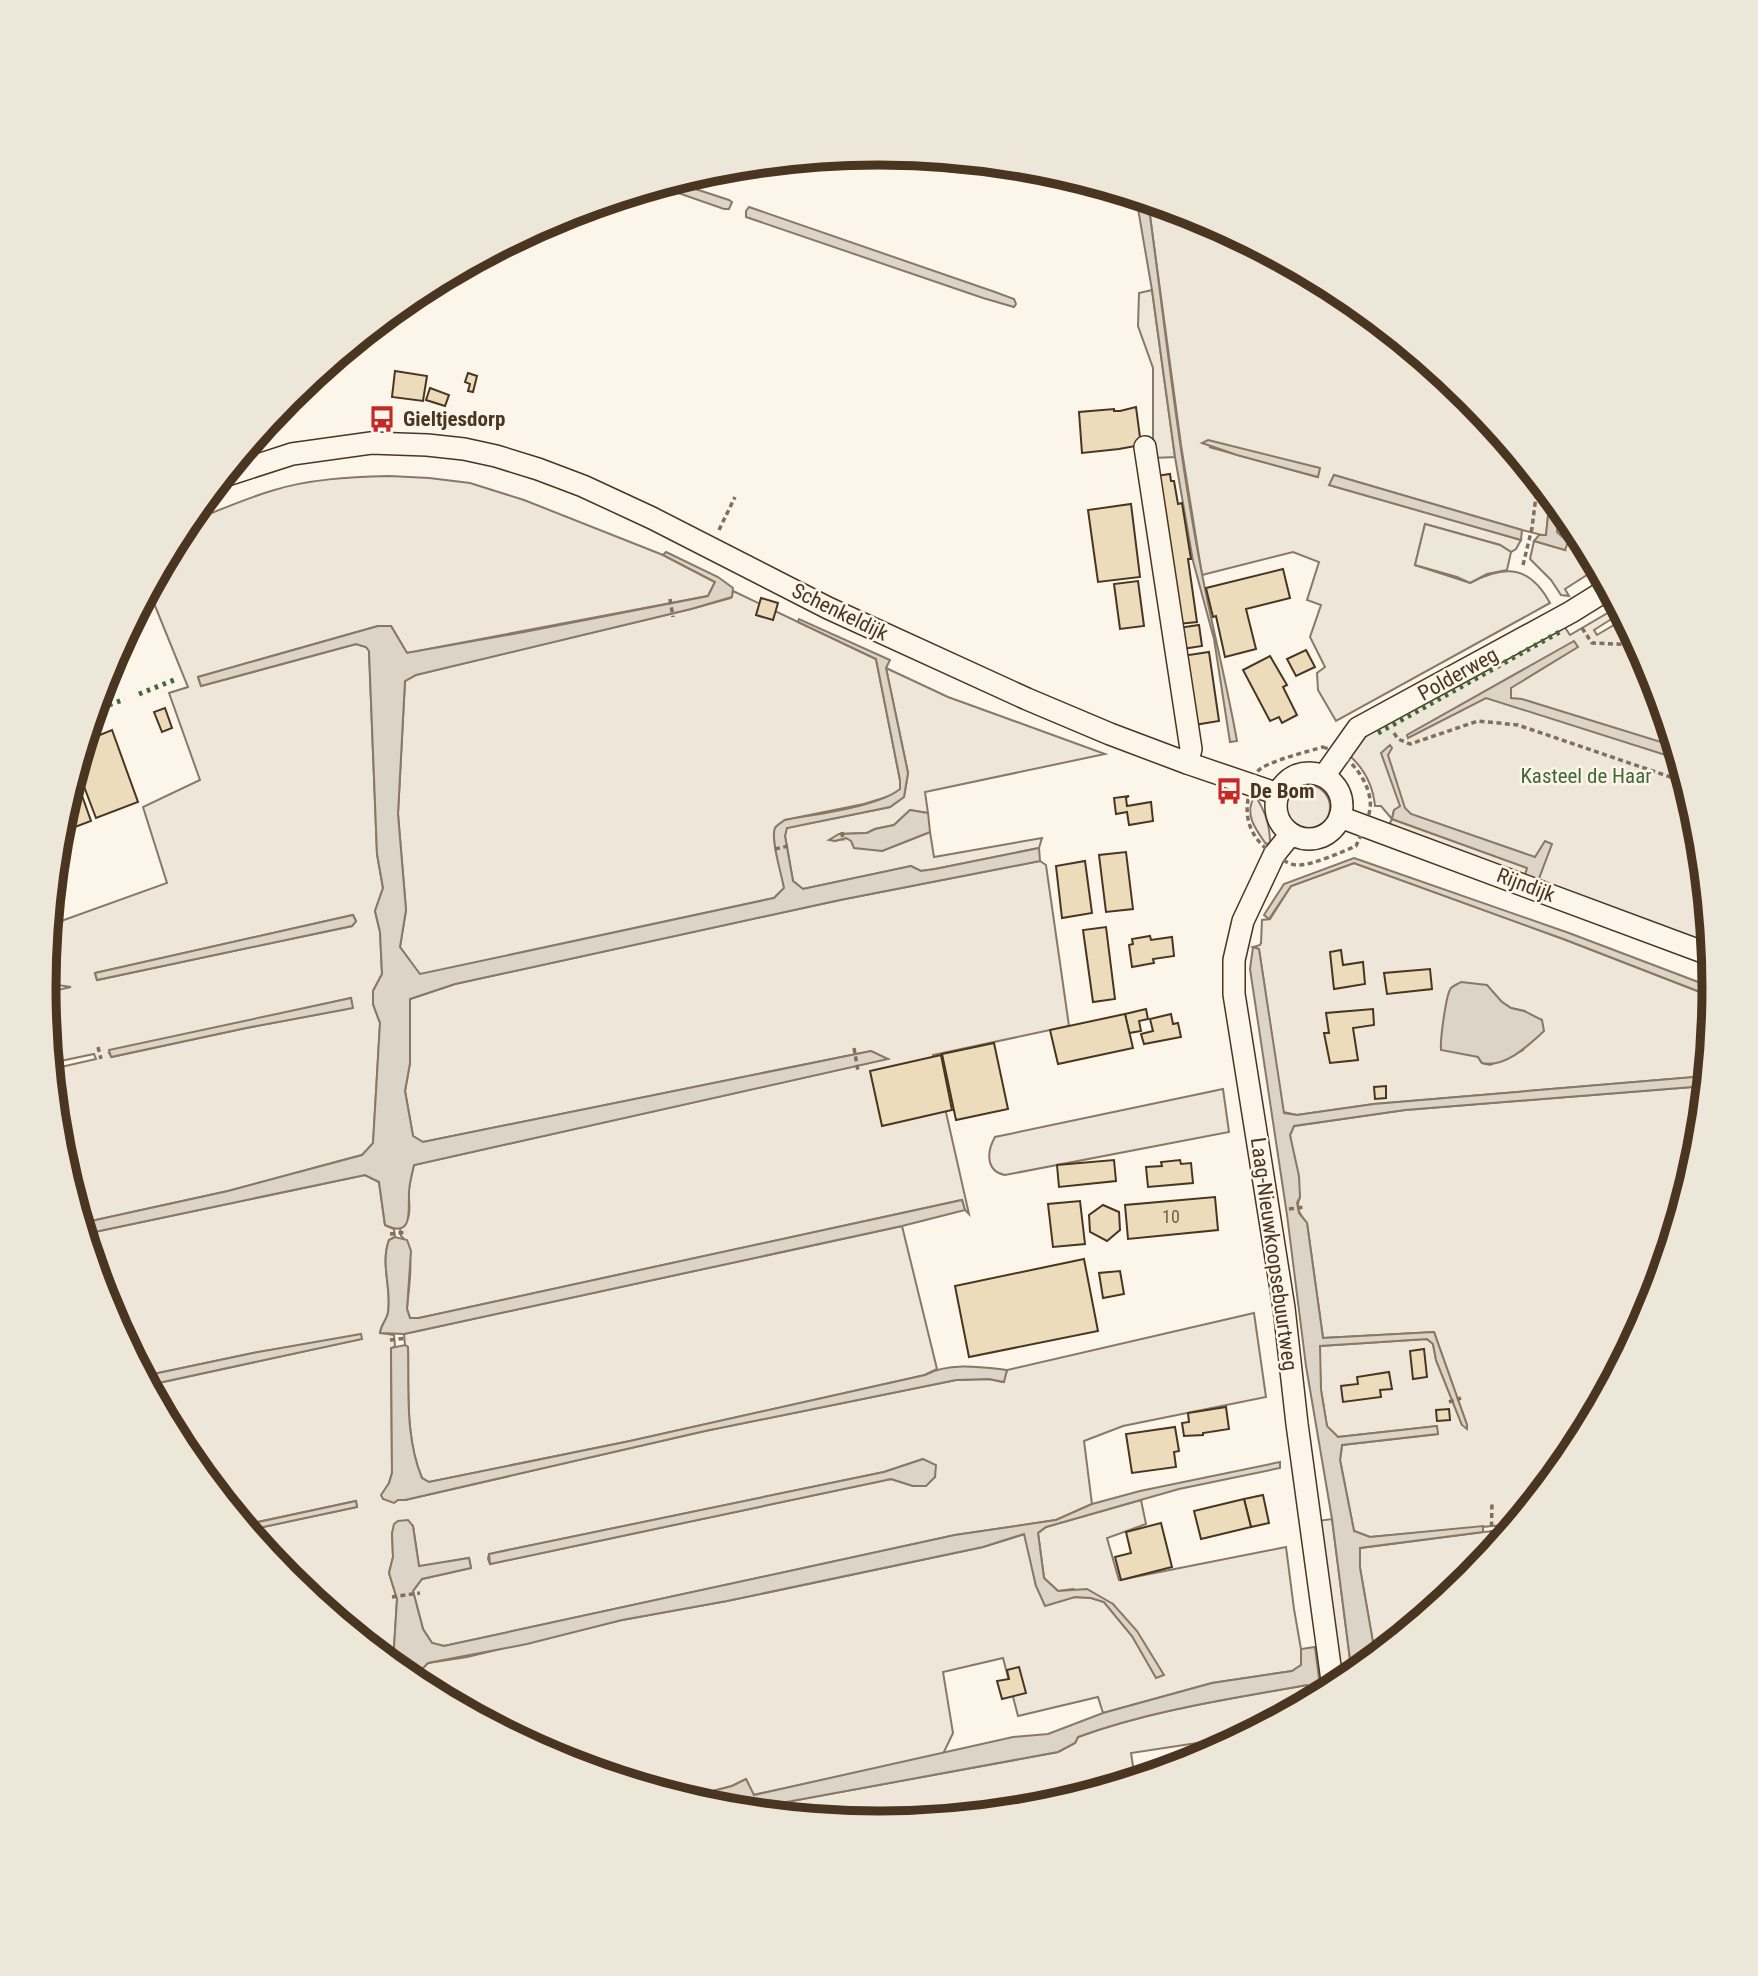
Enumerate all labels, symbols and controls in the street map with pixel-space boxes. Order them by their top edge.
bus stop icon: Gieltjesdorp [367,404,397,434]
place label: Gieltjesdorp [403,407,505,431]
street label: Schenkeldijk [788,578,893,646]
street label: Polderweg [1414,642,1502,706]
park label: Kasteel de Haar [1520,764,1652,788]
bus stop icon: De Bom [1214,776,1244,806]
place label: De Bom [1250,779,1315,803]
street label: Rijndijk [1494,863,1559,907]
street label: Laag-Nieuwkoopsebuurtweg [1246,1136,1302,1372]
house number: 10 [1162,1206,1180,1227]

